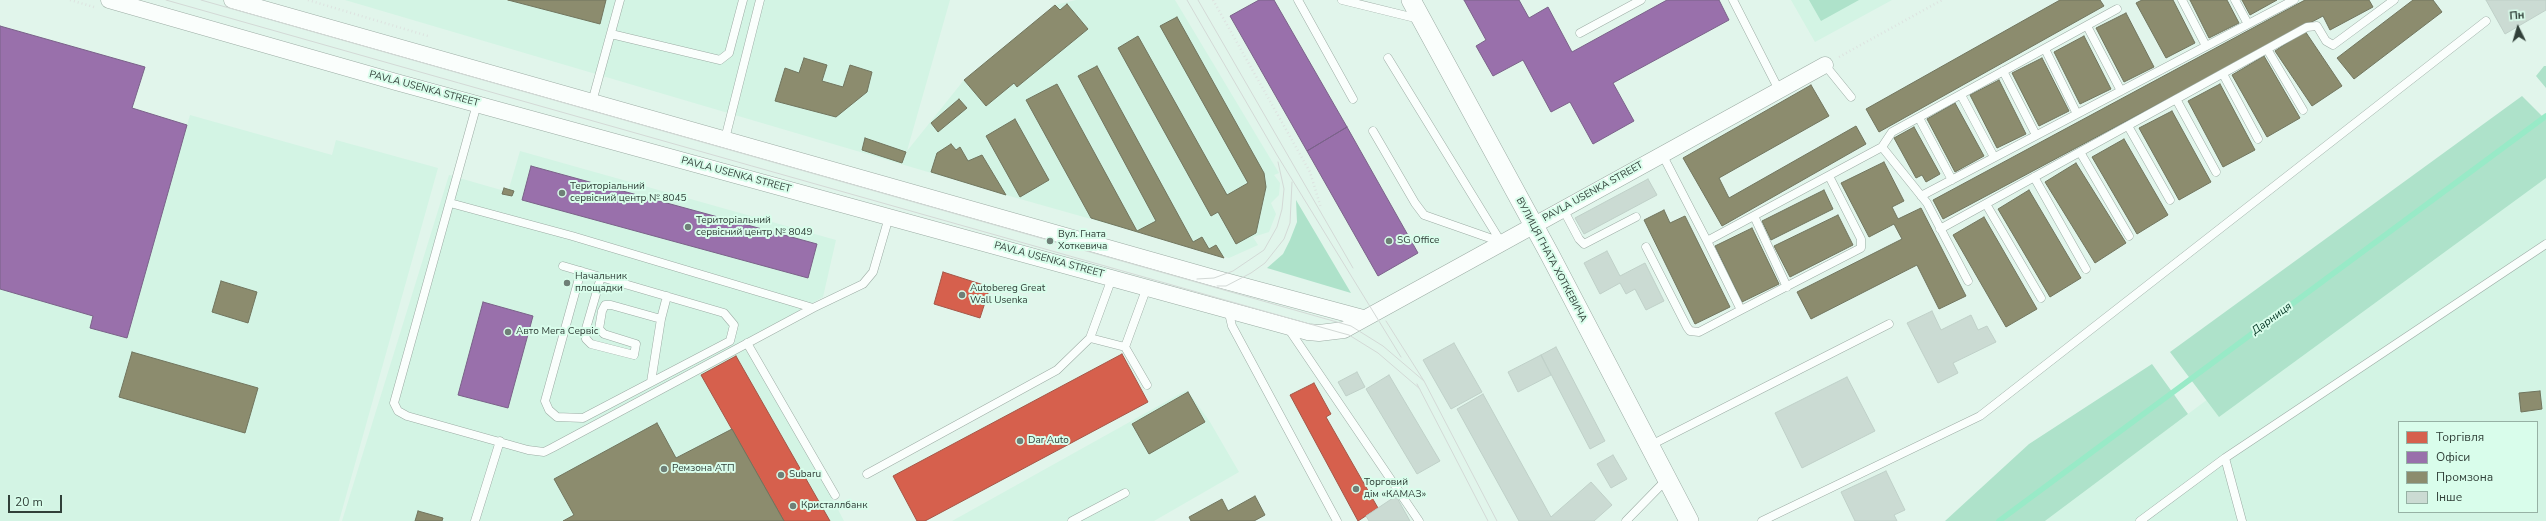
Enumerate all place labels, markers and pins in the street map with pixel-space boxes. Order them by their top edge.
place label: Територіальний сервісний центр № 8045 [570,181,686,204]
marker: Територіальний сервісний центр № 8045 [557,188,567,198]
place label: Територіальний сервісний центр № 8049 [696,215,812,238]
marker: Територіальний сервісний центр № 8049 [683,222,693,232]
place label: Вул. Гната Хоткевича [1058,229,1107,252]
place label: SG Office [1397,235,1439,247]
marker: Вул. Гната Хоткевича [1045,236,1055,246]
marker: SG Office [1384,236,1394,246]
place label: Начальник площадки [575,271,627,294]
marker: Начальник площадки [562,278,572,288]
place label: Autobereg Great Wall Usenka [970,283,1045,306]
marker: Autobereg Great Wall Usenka [957,290,967,300]
place label: Авто Мега Сервіс [516,326,598,338]
marker: Авто Мега Сервіс [503,327,513,337]
place label: Dar Auto [1028,435,1069,447]
marker: Dar Auto [1015,436,1025,446]
place label: Ремзона АТП [672,463,735,475]
marker: Ремзона АТП [659,464,669,474]
place label: Subaru [789,469,821,481]
marker: Subaru [776,470,786,480]
place label: Торговий дім «КАМАЗ» [1364,477,1426,500]
marker: Торговий дім «КАМАЗ» [1351,484,1361,494]
place label: Кристаллбанк [801,500,867,512]
marker: Кристаллбанк [788,501,798,511]

